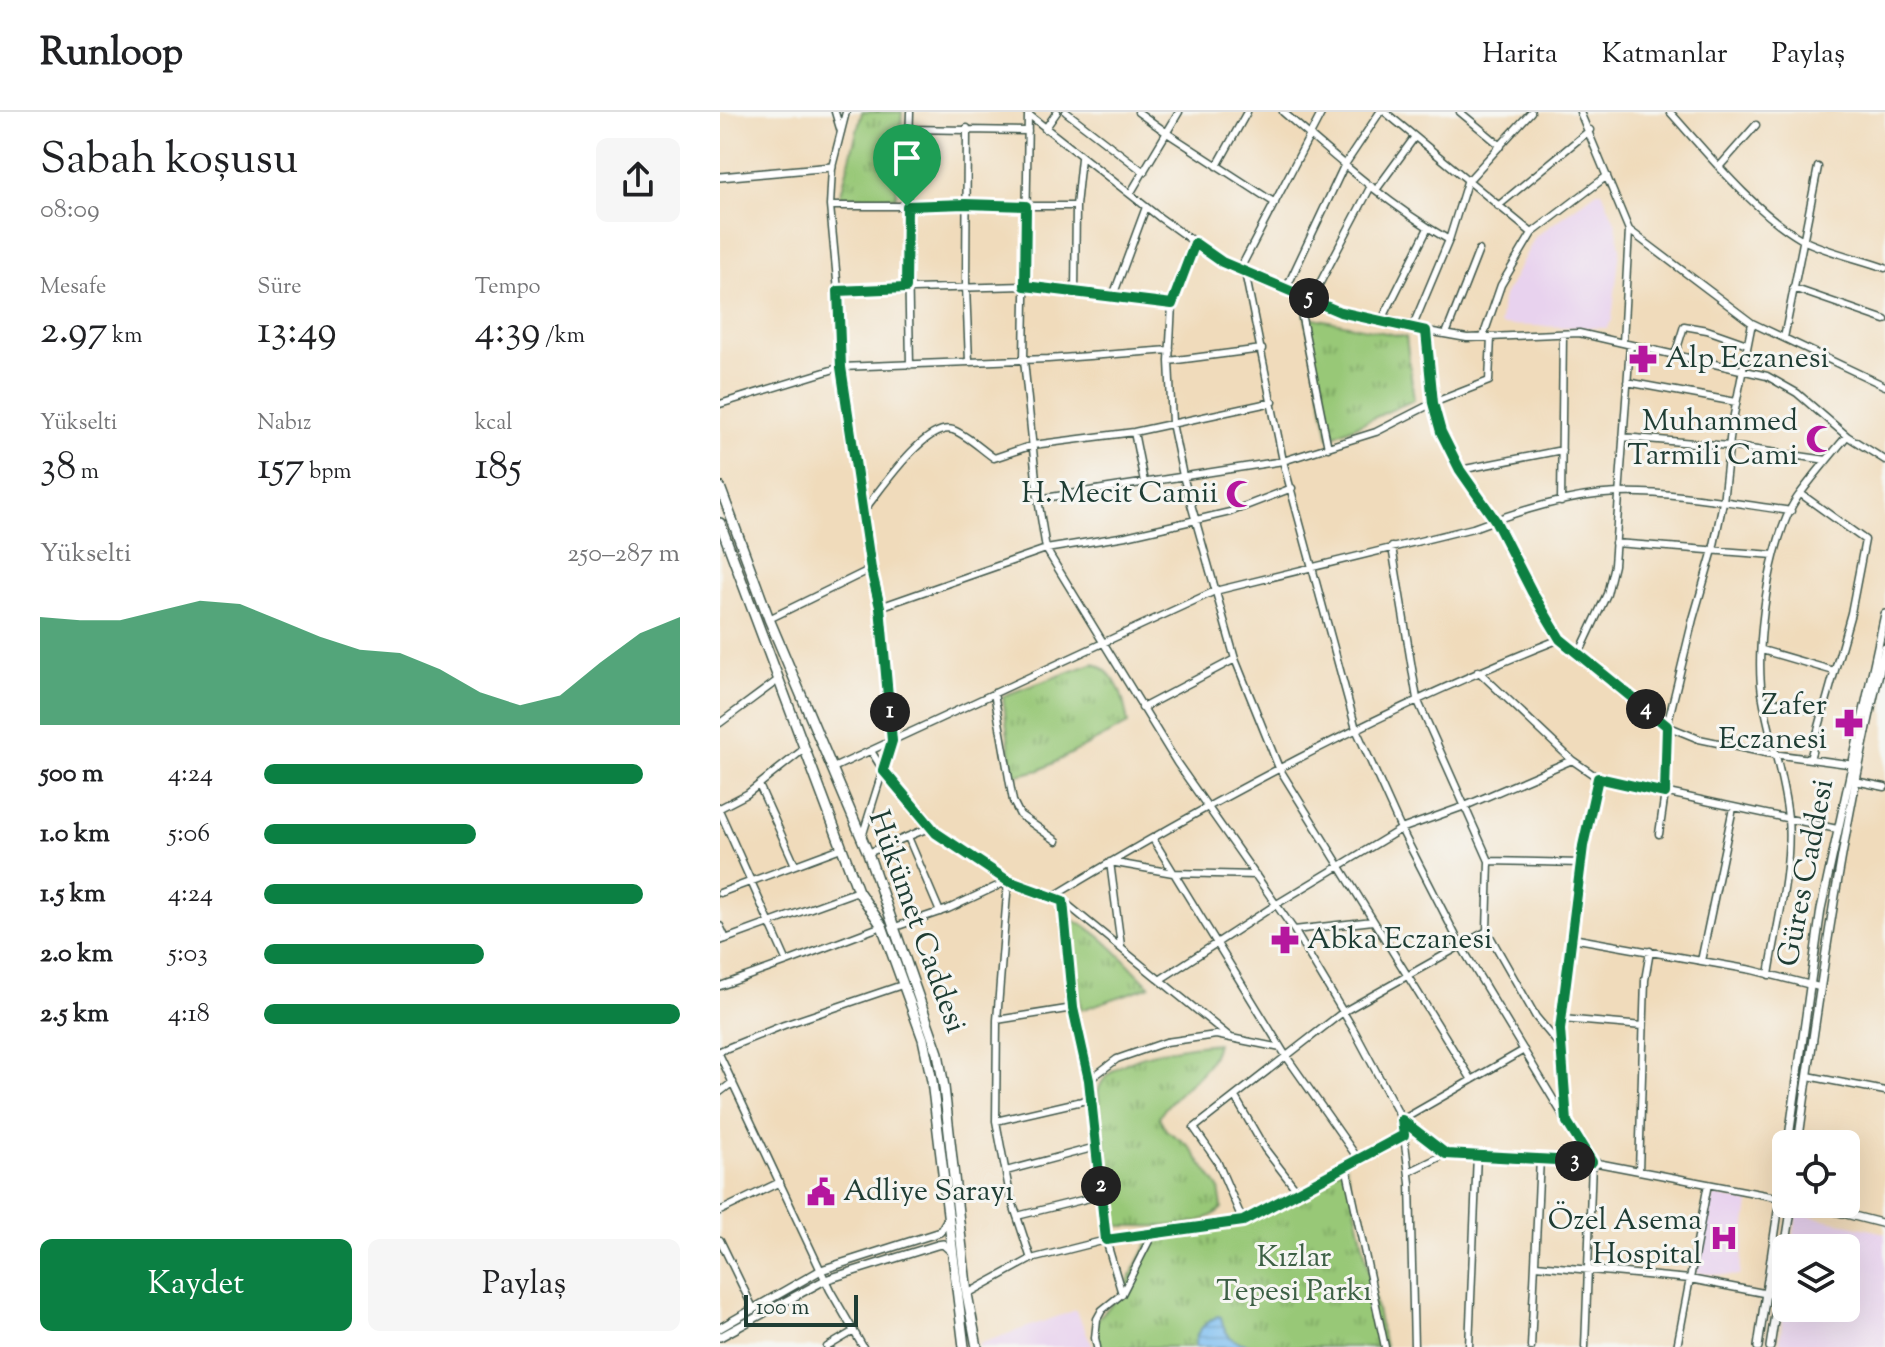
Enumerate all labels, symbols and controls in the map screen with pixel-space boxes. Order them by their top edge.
text: Runloop [40,28,183,82]
text: Harita [1482,35,1558,75]
text: Katmanlar [1602,35,1728,75]
text: Paylaş [1772,35,1845,75]
pin [873,124,941,206]
text: Sabah koşusu [40,130,298,193]
icon: arrive [885,136,929,180]
button: share [596,138,680,222]
text: 08:09 [40,192,100,229]
text: Mesafe [40,272,106,304]
text: Süre [257,272,302,304]
text: Tempo [475,272,541,304]
pin: 5 [1289,278,1329,318]
text: 5 [1305,282,1313,314]
text: 2.97 [40,304,107,361]
text: 13:49 [257,304,337,361]
text: 4:39 [475,304,540,361]
text: km [107,321,142,353]
text: /km [540,321,585,353]
place label: Alp Eczanesi [1665,338,1829,381]
pharmacy icon: Alp Eczanesi [1628,344,1658,374]
place label: Muhammed Tarmili Cami [1627,401,1798,478]
text: Yükselti [40,408,117,440]
text: Nabız [257,408,311,440]
text: kcal [475,408,512,440]
mosque icon: Muhammed Tarmili Cami [1805,424,1835,454]
text: 38 [40,440,76,497]
text: 157 [257,440,305,497]
text: 185 [475,440,522,497]
text: m [76,457,99,489]
text: bpm [305,457,352,489]
place label: H. Mecit Camii [1021,473,1218,516]
mosque icon: H. Mecit Camii [1225,479,1255,509]
text: Yükselti [40,536,131,573]
text: 250–287 m [567,536,680,573]
place label: Zafer Eczanesi [1718,685,1827,762]
pin: 4 [1626,689,1666,729]
pin: 1 [870,692,910,732]
text: 4 [1640,693,1652,725]
text: 1 [886,696,894,728]
pharmacy icon: Zafer Eczanesi [1834,708,1864,738]
text: 500 m [40,756,103,793]
text: 4:24 [168,756,213,793]
street label: Güres Caddesi [1768,776,1846,970]
street label: Hükümet Caddesi [856,805,976,1039]
text: 1.0 km [40,816,110,853]
text: 5:06 [168,816,210,853]
text: 1.5 km [40,876,106,913]
text: 4:24 [168,876,213,913]
place label: Abka Eczanesi [1307,919,1492,962]
pharmacy icon: Abka Eczanesi [1270,925,1300,955]
text: 2.0 km [40,936,113,973]
text: 5:03 [168,936,208,973]
text: 2.5 km [40,996,109,1033]
text: 4:18 [168,996,210,1033]
map controls [1772,1130,1860,1322]
button: locate [1772,1130,1860,1218]
pin: 3 [1555,1141,1595,1181]
text: 3 [1571,1145,1579,1177]
pin: 2 [1081,1166,1121,1206]
text: 2 [1096,1170,1106,1202]
place label: Adliye Sarayı [843,1171,1014,1214]
public building icon: Adliye Sarayı [806,1177,836,1207]
place label: Özel Asema Hospital [1548,1200,1702,1277]
hospital icon: Özel Asema Hospital [1709,1223,1739,1253]
button: layers [1772,1234,1860,1322]
park label: Kızlar Tepesi Parkı [1216,1237,1372,1314]
button: Kaydet [40,1239,352,1331]
button: Paylaş [368,1239,680,1331]
scale bar [744,1291,858,1327]
text: 100 m [756,1293,809,1325]

